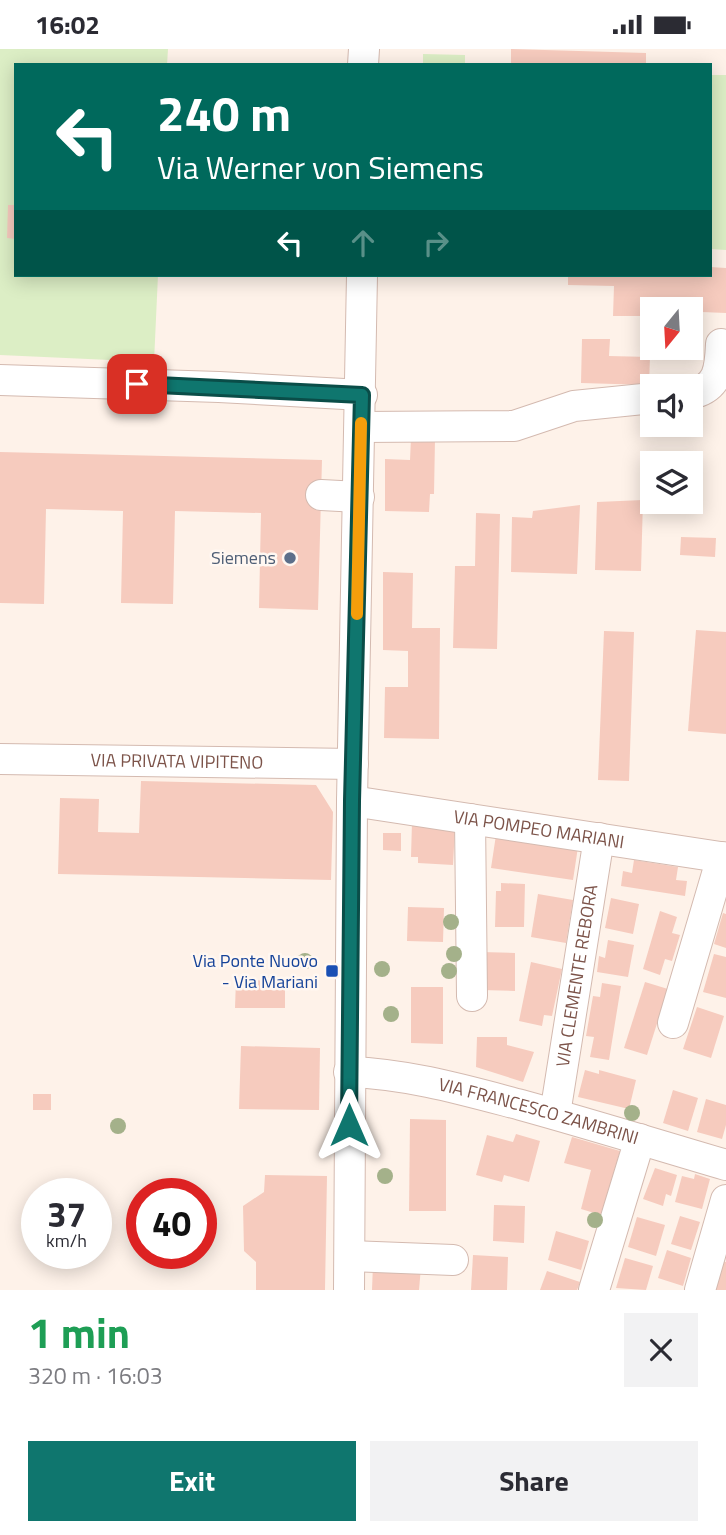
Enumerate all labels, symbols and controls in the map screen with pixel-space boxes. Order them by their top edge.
text: 16:02 [35,5,100,44]
text: 240 m [157,75,291,150]
icon: left [42,91,133,182]
text: Via Werner von Siemens [157,143,484,191]
icon: left [271,224,309,262]
icon: ahead [344,224,382,262]
icon: right [417,224,455,262]
north arrow [640,297,704,361]
map controls [640,297,703,514]
pin [107,354,167,414]
icon: arrive [118,365,156,403]
button: sound [640,374,703,437]
button: layers [640,451,703,514]
place label: Siemens [211,544,276,571]
marker: Siemens [282,550,298,566]
street label: VIA PRIVATA VIPITENO [91,746,263,776]
street label: VIA POMPEO MARIANI [452,803,626,855]
street label: VIA CLEMENTE REBORA [549,882,604,1069]
place label: Via Ponte Nuovo - Via Mariani [192,947,318,995]
marker: Via Ponte Nuovo - Via Mariani [324,963,340,979]
street label: VIA FRANCESCO ZAMBRINI [436,1071,642,1151]
position arrow [312,1088,386,1162]
speed limit sign: 40 [126,1178,217,1269]
text: 37 [47,1187,86,1241]
text: km/h [46,1227,87,1254]
text: 1 min [28,1300,130,1364]
button: close [624,1313,698,1387]
text: 320 m · 16:03 [28,1358,163,1393]
button: Exit [28,1441,356,1521]
button: Share [370,1441,698,1521]

